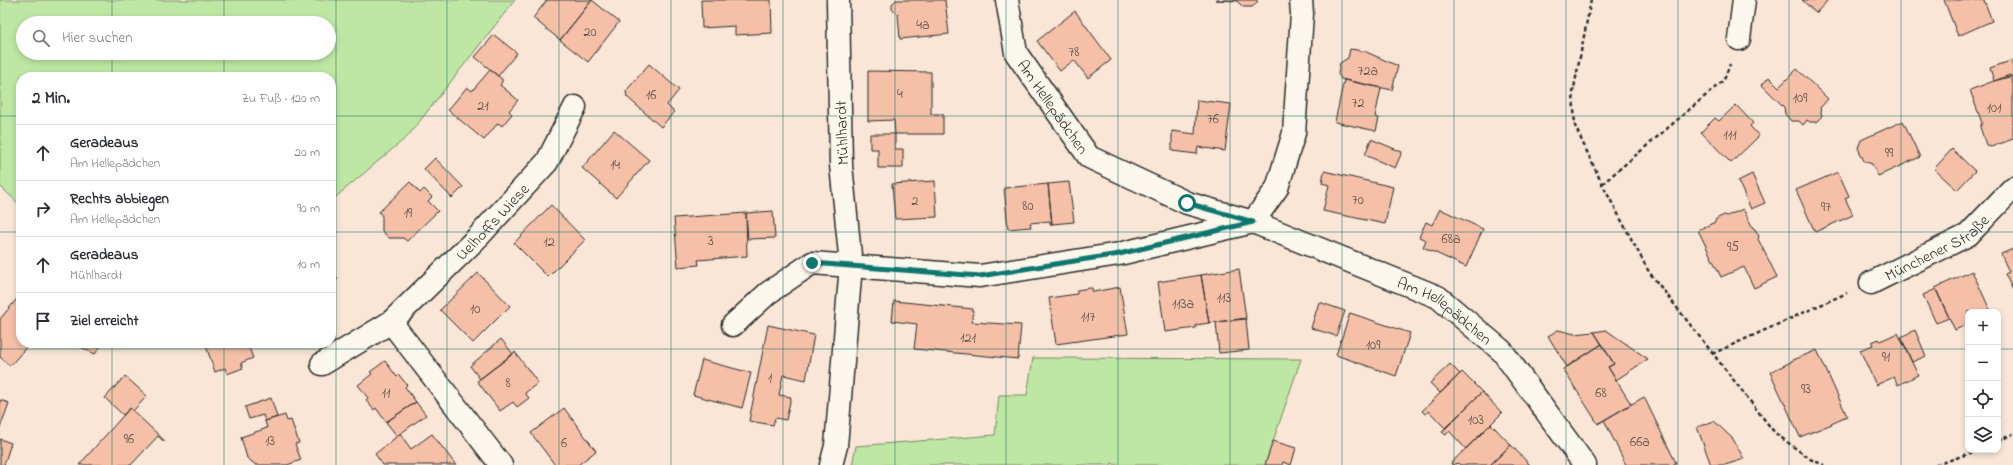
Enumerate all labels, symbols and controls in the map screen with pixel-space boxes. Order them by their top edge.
house number: 4a [916,15,930,36]
search box [16,16,336,60]
house number: 20 [583,22,597,43]
icon: search [30,27,52,49]
text: Hier suchen [62,27,133,49]
house number: 78 [1068,42,1080,63]
street label: Am Hellepädchen [1010,55,1094,160]
house number: 72a [1358,61,1378,82]
house number: 4 [897,84,903,105]
house number: 16 [646,85,656,106]
text: 2 Min. [32,86,70,111]
house number: 109 [1793,88,1808,109]
text: Zu Fuß · 120 m [241,89,320,108]
house number: 72 [1352,93,1364,114]
house number: 21 [477,96,489,117]
house number: 101 [1987,98,2002,119]
street label: Mühlhardt [830,100,856,166]
house number: 76 [1207,109,1219,130]
house number: 111 [1723,125,1737,146]
text: Geradeaus [70,132,138,154]
icon: ahead [32,142,54,164]
text: 20 m [295,143,320,162]
house number: 99 [1885,143,1894,164]
text: Am Hellepädchen [70,154,160,173]
house number: 14 [610,155,620,176]
street label: Uelhoffs Wiese [451,178,536,267]
text: Rechts abbiegen [70,188,169,210]
house number: 70 [1352,190,1364,211]
house number: 2 [912,191,919,212]
route start [1178,194,1196,212]
house number: 80 [1022,196,1034,217]
house number: 97 [1821,197,1831,218]
icon: right [32,198,54,220]
text: 90 m [297,199,320,218]
house number: 19 [404,203,413,224]
street label: Münchener Straße [1881,209,1996,288]
text: Am Hellepädchen [70,210,160,229]
house number: 68a [1442,229,1460,250]
house number: 3 [708,231,714,252]
house number: 12 [543,232,555,253]
house number: 95 [1727,237,1739,258]
text: Geradeaus [70,244,138,266]
icon: ahead [32,254,54,276]
route end [803,254,821,272]
text: 10 m [297,255,320,274]
text: Mühlhardt [70,266,123,285]
street label: Am Hellepädchen [1393,272,1497,352]
house number: 113 [1217,288,1232,309]
house number: 113a [1172,294,1194,315]
house number: 10 [470,299,480,320]
house number: 117 [1081,307,1096,328]
map controls [1965,309,2001,453]
button: + [1965,309,2001,345]
icon: arrive [32,310,54,332]
text: Ziel erreicht [70,310,138,332]
house number: 121 [960,328,976,349]
house number: 109 [1366,335,1381,356]
button: − [1965,345,2001,381]
house number: 91 [1882,347,1891,368]
house number: 1 [768,368,773,389]
house number: 8 [505,373,511,394]
house number: 93 [1801,379,1811,400]
button: locate [1965,381,2001,417]
house number: 11 [382,383,391,404]
house number: 68 [1595,383,1607,404]
house number: 103 [1468,410,1484,431]
button: layers [1965,417,2001,453]
house number: 96 [124,429,134,450]
house number: 13 [265,431,275,452]
house number: 66a [1630,432,1650,453]
house number: 6 [561,433,567,454]

